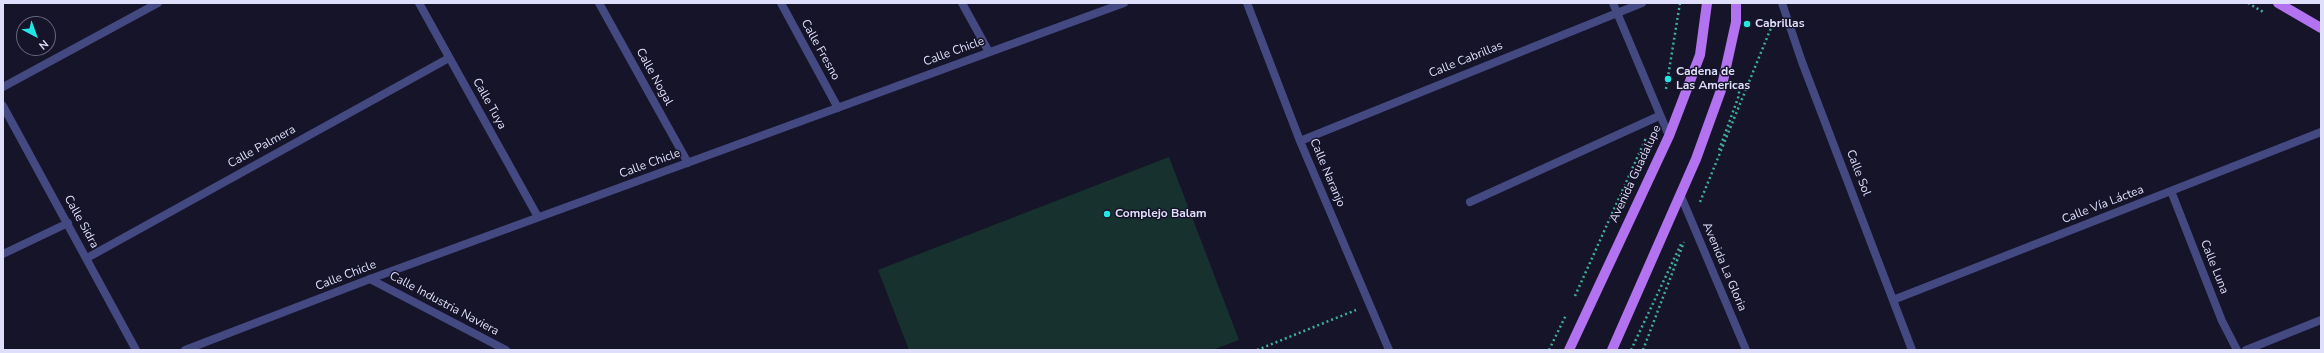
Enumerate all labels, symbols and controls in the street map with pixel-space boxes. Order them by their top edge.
north arrow [16,16,56,56]
street label: Calle Fresno [797,17,843,83]
place label: Cabrillas [1755,17,1805,31]
marker: Cabrillas [1742,19,1752,29]
street label: Calle Chicle [922,34,986,70]
text: N [36,36,52,53]
street label: Calle Cabrillas [1427,39,1505,81]
street label: Calle Nogal [632,46,676,108]
place label: Cadena de Las Americas [1676,65,1750,93]
marker: Cadena de Las Americas [1663,74,1673,84]
street label: Calle Tuya [469,76,509,132]
street label: Calle Palmera [226,122,298,172]
street label: Avenida Guadalupe [1607,123,1665,225]
street label: Calle Naranjo [1306,137,1348,209]
street label: Calle Chicle [618,146,682,182]
street label: Calle Sol [1843,148,1873,198]
street label: Calle Vía Láctea [2060,183,2146,227]
street label: Calle Sidra [61,193,101,251]
place label: Complejo Balam [1115,207,1207,221]
marker: Complejo Balam [1102,209,1112,219]
street label: Avenida La Gloria [1699,220,1749,314]
street label: Calle Luna [2197,238,2231,296]
street label: Calle Chicle [314,258,378,294]
street label: Calle Industria Naviera [387,269,501,339]

